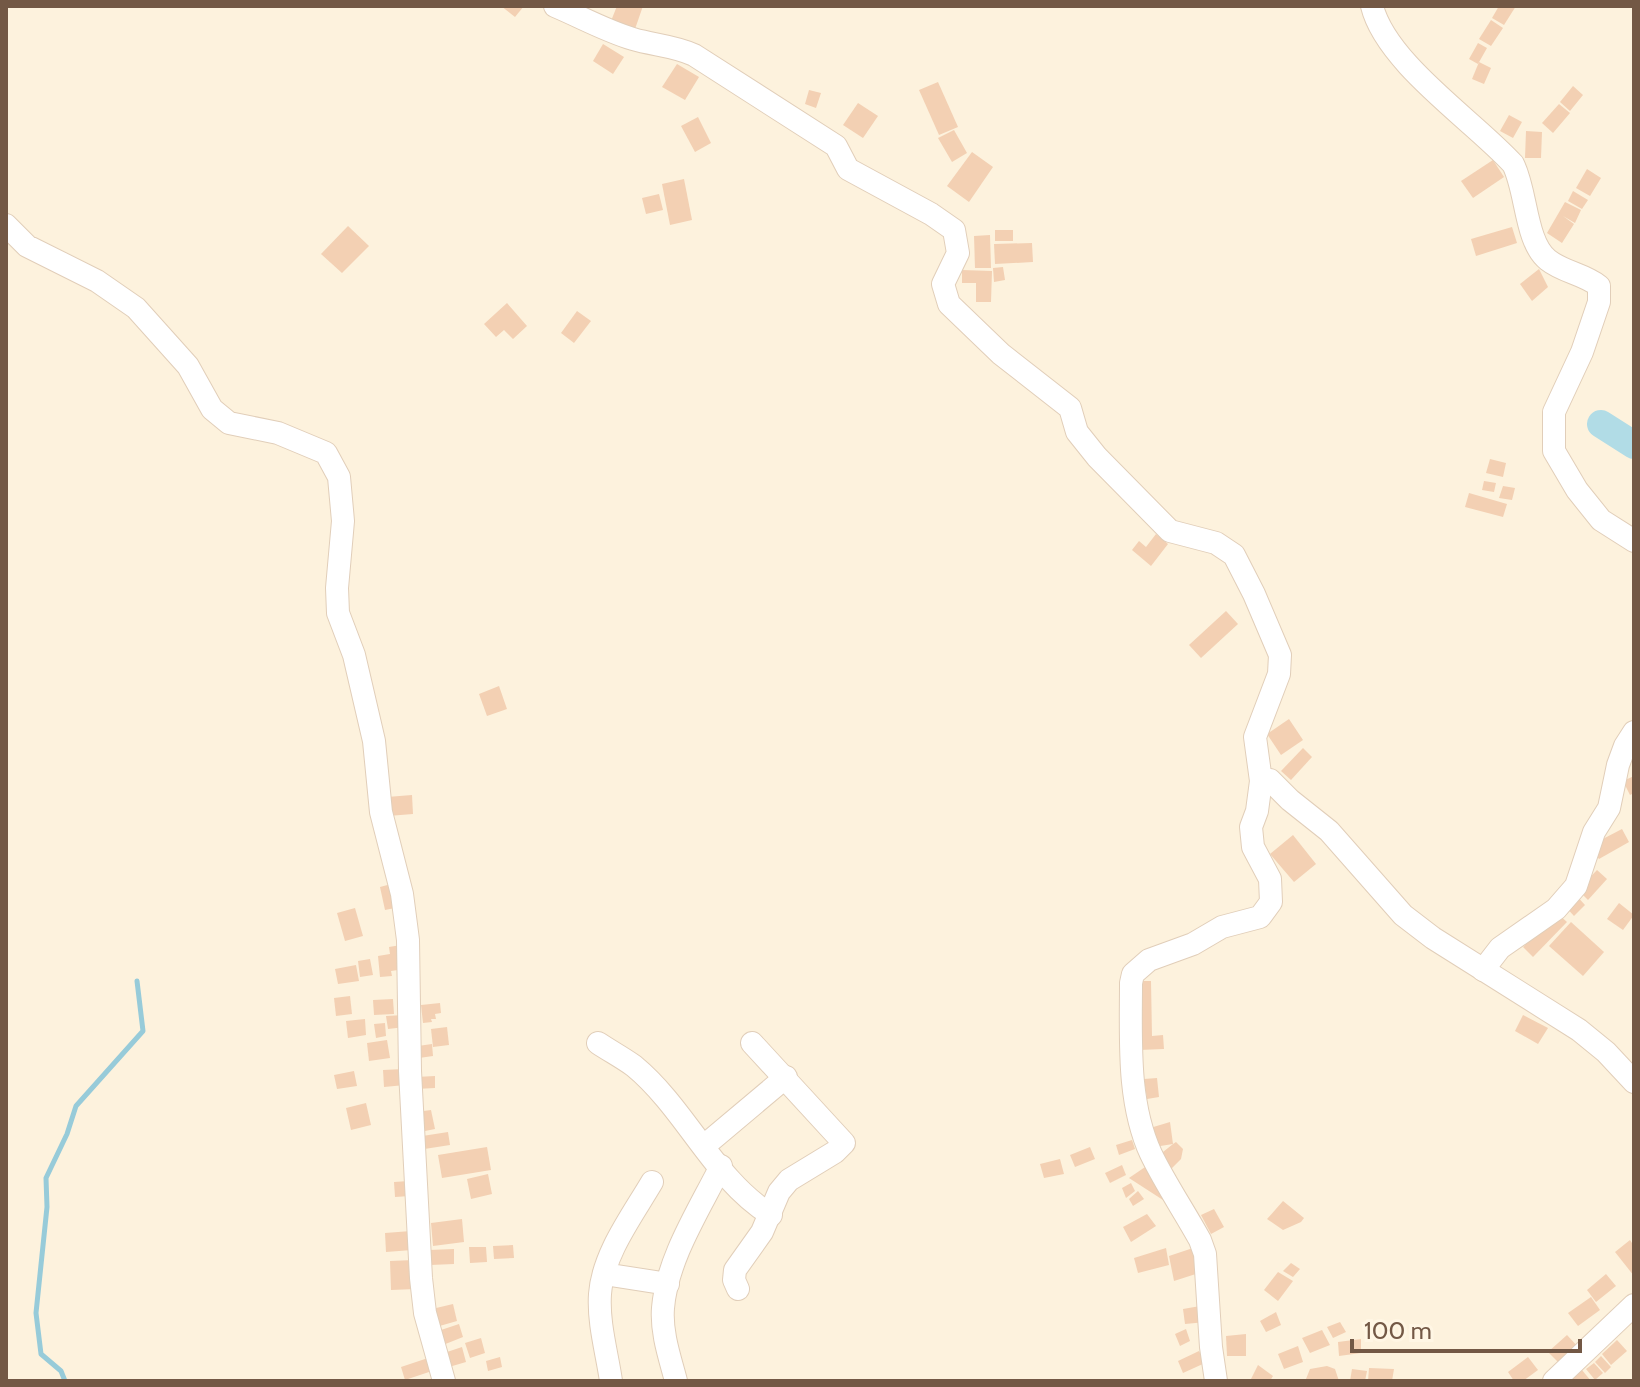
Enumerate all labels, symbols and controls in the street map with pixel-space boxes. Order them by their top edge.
scale bar [1352,1303,1580,1353]
text: 100 m [1364,1316,1432,1345]

